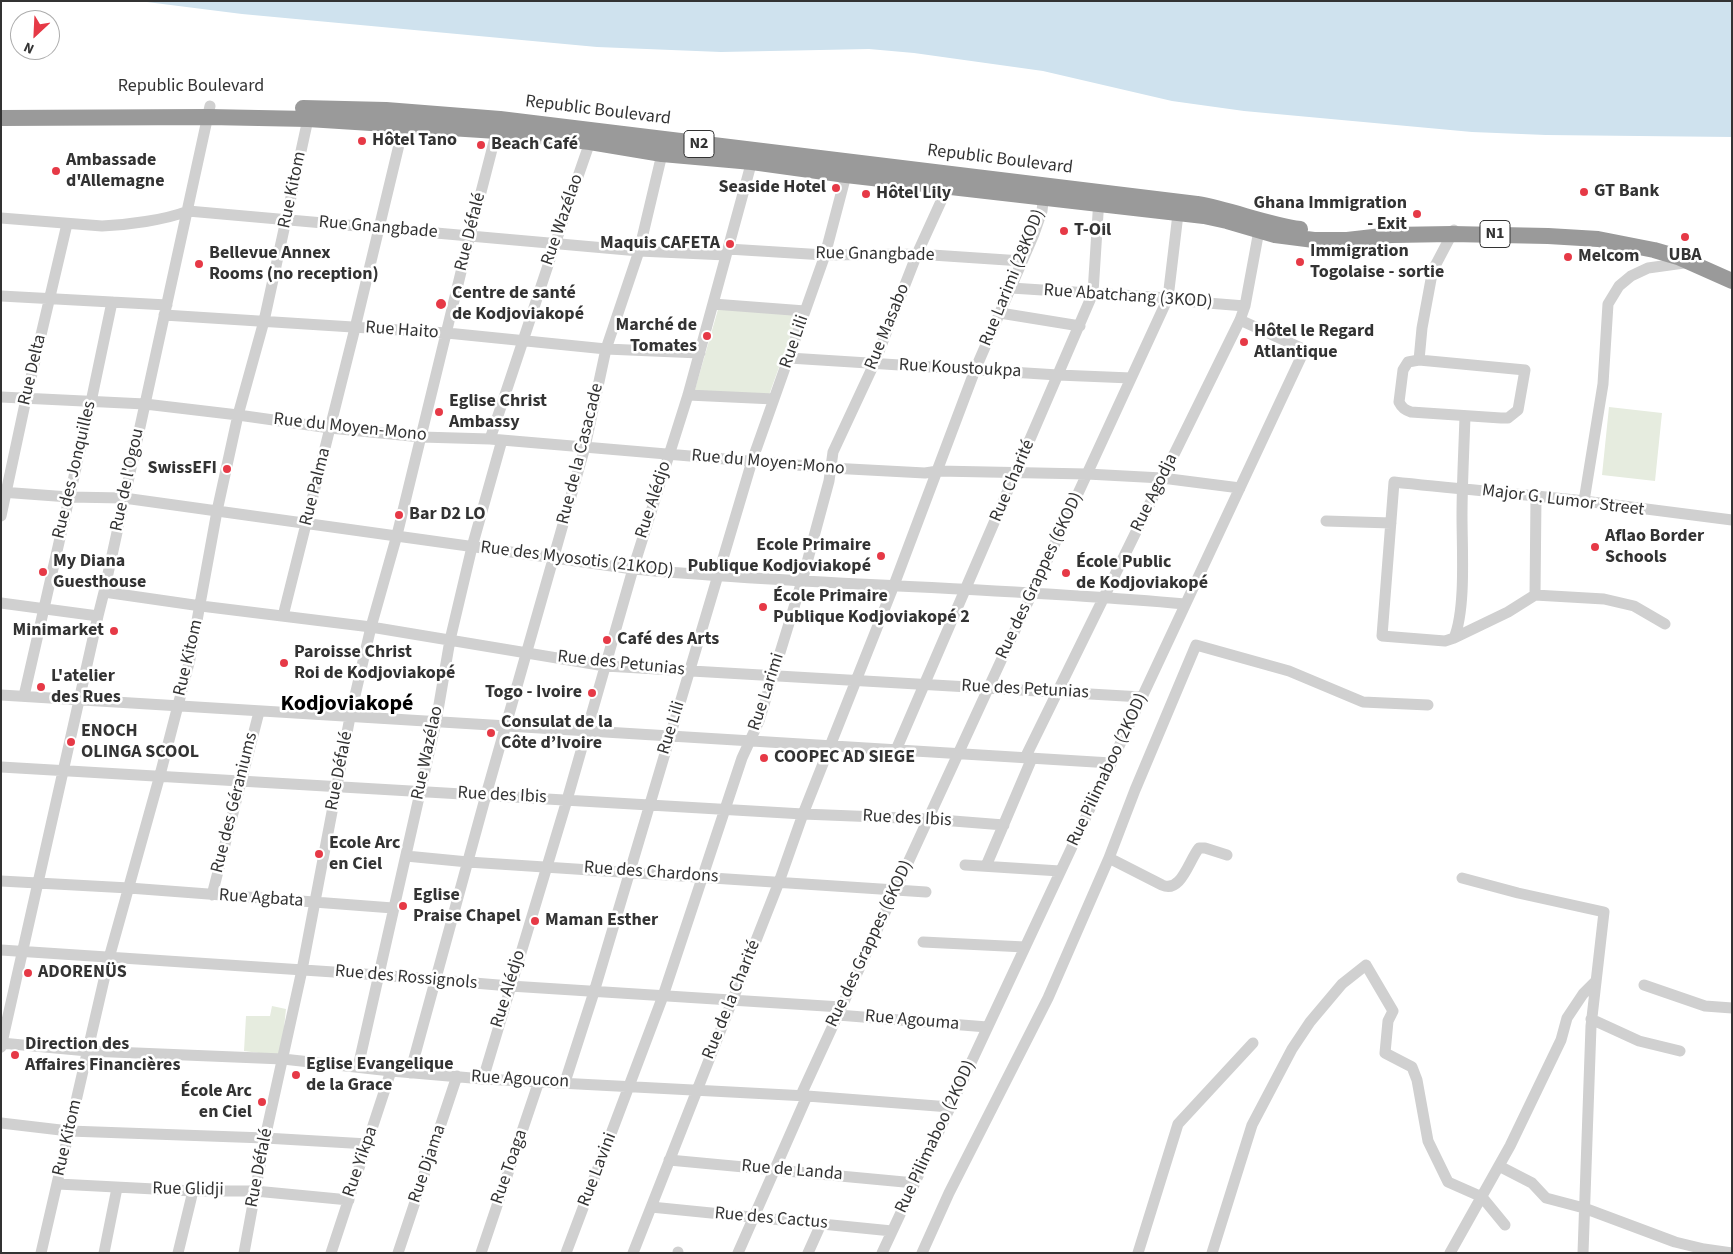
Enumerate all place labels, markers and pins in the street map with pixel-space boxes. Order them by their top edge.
place label: Hôtel Tano [372,130,457,152]
place label: Beach Café [491,134,578,156]
marker: Hôtel Tano [356,135,368,147]
marker: Beach Café [475,139,487,151]
place label: Ambassade d'Allemagne [66,150,164,192]
marker: Ambassade d'Allemagne [50,165,62,177]
place label: Seaside Hotel [719,177,826,199]
place label: GT Bank [1594,181,1659,203]
marker: Seaside Hotel [830,182,842,194]
place label: Hôtel Lily [876,183,951,205]
marker: GT Bank [1578,186,1590,198]
marker: Hôtel Lily [860,188,872,200]
place label: Ghana Immigration - Exit [1254,193,1407,235]
marker: Ghana Immigration - Exit [1411,208,1423,220]
place label: T-Oil [1074,220,1111,242]
marker: T-Oil [1058,225,1070,237]
marker: UBA [1679,231,1691,243]
place label: Maquis CAFETA [600,233,720,255]
marker: Maquis CAFETA [724,238,736,250]
place label: Immigration Togolaise - sortie [1310,241,1444,284]
place label: Bellevue Annex Rooms (no reception) [209,243,379,286]
place label: UBA [1668,245,1702,267]
place label: Melcom [1578,246,1640,268]
marker: Melcom [1562,251,1574,263]
marker: Immigration Togolaise - sortie [1294,256,1306,268]
marker: Bellevue Annex Rooms (no reception) [193,258,205,270]
place label: Centre de santé de Kodjoviakopé [452,283,584,326]
marker: Centre de santé de Kodjoviakopé [434,297,448,311]
place label: Marché de Tomates [616,315,697,358]
place label: Hôtel le Regard Atlantique [1254,321,1374,364]
marker: Marché de Tomates [701,330,713,342]
marker: Hôtel le Regard Atlantique [1238,336,1250,348]
place label: Eglise Christ Ambassy [449,391,547,434]
marker: Eglise Christ Ambassy [433,406,445,418]
place label: SwissEFI [147,458,217,480]
marker: SwissEFI [221,463,233,475]
place label: Bar D2 LO [409,504,486,526]
marker: Bar D2 LO [393,509,405,521]
place label: Aflao Border Schools [1605,526,1704,568]
place label: Ecole Primaire Publique Kodjoviakopé [687,535,871,578]
marker: Aflao Border Schools [1589,541,1601,553]
marker: Ecole Primaire Publique Kodjoviakopé [875,550,887,562]
place label: My Diana Guesthouse [53,551,146,594]
place label: École Public de Kodjoviakopé [1076,552,1208,594]
marker: My Diana Guesthouse [37,566,49,578]
marker: École Public de Kodjoviakopé [1060,567,1072,579]
place label: École Primaire Publique Kodjoviakopé 2 [773,586,970,628]
marker: École Primaire Publique Kodjoviakopé 2 [757,601,769,613]
place label: Minimarket [13,620,104,642]
marker: Minimarket [108,625,120,637]
place label: Café des Arts [617,629,719,651]
marker: Café des Arts [601,634,613,646]
place label: Paroisse Christ Roi de Kodjoviakopé [294,642,455,684]
marker: Paroisse Christ Roi de Kodjoviakopé [278,657,290,669]
place label: L'atelier des Rues [51,666,121,709]
marker: L'atelier des Rues [35,681,47,693]
place label: Togo - Ivoire [485,682,582,704]
marker: Togo - Ivoire [586,687,598,699]
place label: Consulat de la Côte d’Ivoire [501,712,613,754]
place label: ENOCH OLINGA SCOOL [81,721,199,764]
marker: Consulat de la Côte d’Ivoire [485,727,497,739]
marker: ENOCH OLINGA SCOOL [65,736,77,748]
place label: COOPEC AD SIEGE [774,747,915,769]
marker: COOPEC AD SIEGE [758,752,770,764]
place label: Ecole Arc en Ciel [329,833,400,876]
marker: Ecole Arc en Ciel [313,848,325,860]
place label: Eglise Praise Chapel [413,885,521,928]
marker: Eglise Praise Chapel [397,900,409,912]
place label: Maman Esther [545,910,658,932]
marker: Maman Esther [529,915,541,927]
place label: ADORENÜS [38,962,127,984]
marker: ADORENÜS [22,967,34,979]
place label: Direction des Affaires Financières [25,1034,180,1076]
marker: Direction des Affaires Financières [9,1049,21,1061]
place label: Eglise Evangelique de la Grace [306,1054,454,1096]
marker: Eglise Evangelique de la Grace [290,1069,302,1081]
place label: École Arc en Ciel [181,1081,252,1124]
marker: École Arc en Ciel [256,1096,268,1108]

